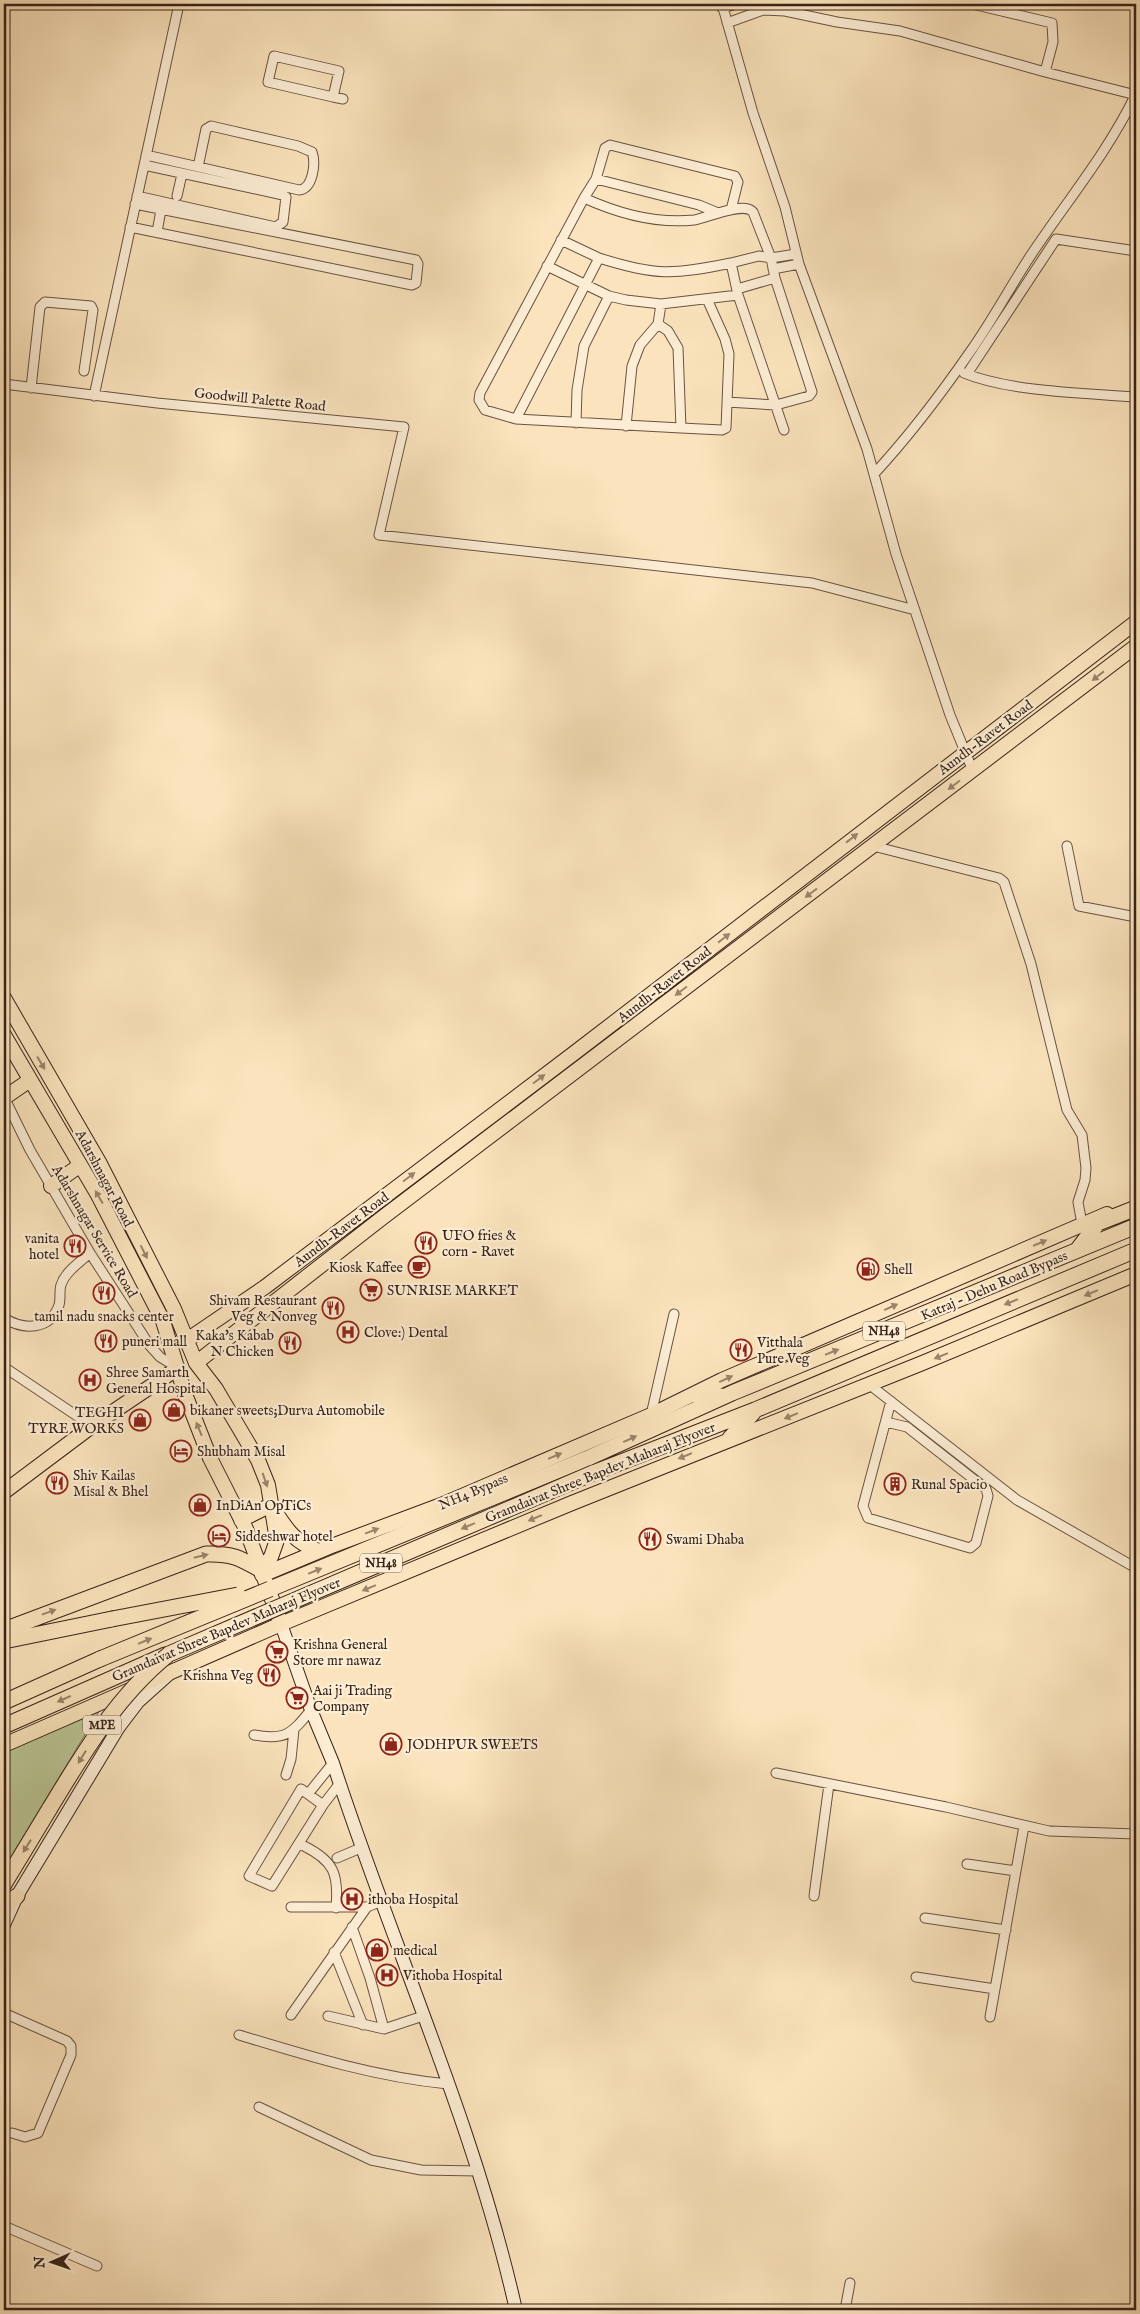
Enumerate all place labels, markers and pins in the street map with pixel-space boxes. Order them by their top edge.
place label: UFO fries & corn - Ravet [442,1227,517,1261]
place label: vanita hotel [25,1230,60,1264]
restaurant icon: UFO fries & corn - Ravet [414,1231,438,1255]
restaurant icon: vanita hotel [63,1234,87,1258]
cafe icon: Kiosk Kaffee [407,1255,431,1279]
fuel station icon: Shell [856,1257,880,1281]
place label: Kiosk Kaffee [329,1259,404,1277]
place label: Shell [884,1261,913,1279]
supermarket icon: SUNRISE MARKET [359,1278,383,1302]
restaurant icon: tamil nadu snacks center [92,1281,116,1305]
place label: SUNRISE MARKET [387,1282,519,1300]
place label: Shivam Restaurant Veg & Nonveg [209,1292,317,1326]
restaurant icon: Shivam Restaurant Veg & Nonveg [321,1296,345,1320]
place label: tamil nadu snacks center [34,1308,174,1326]
hospital icon: Clove:) Dental [336,1320,360,1344]
place label: Clove:) Dental [364,1324,448,1342]
place label: Kaka's Kabab N Chicken [195,1327,275,1361]
restaurant icon: puneri mall [94,1329,118,1353]
restaurant icon: Kaka's Kabab N Chicken [278,1331,302,1355]
place label: puneri mall [122,1333,187,1351]
place label: Vitthala Pure Veg [756,1334,810,1368]
restaurant icon: Vitthala Pure Veg [729,1338,753,1362]
place label: Shree Samarth General Hospital [106,1364,206,1398]
hospital icon: Shree Samarth General Hospital [78,1368,102,1392]
shop icon: bikaner sweets;Durva Automobile [162,1398,186,1422]
place label: bikaner sweets;Durva Automobile [190,1402,386,1420]
place label: TEGHI TYRE WORKS [28,1404,124,1438]
shop icon: TEGHI TYRE WORKS [128,1408,152,1432]
hotel icon: Shubham Misal [169,1439,193,1463]
place label: Shubham Misal [197,1443,285,1461]
place label: Shiv Kailas Misal & Bhel [73,1467,148,1501]
restaurant icon: Shiv Kailas Misal & Bhel [45,1471,69,1495]
building icon: Runal Spacio [883,1472,907,1496]
place label: Runal Spacio [911,1476,988,1494]
shop icon: InDiAn OpTiCs [188,1493,212,1517]
place label: InDiAn OpTiCs [216,1497,311,1515]
hotel icon: Siddeshwar hotel [207,1524,231,1548]
restaurant icon: Swami Dhaba [638,1527,662,1551]
place label: Siddeshwar hotel [235,1528,333,1546]
place label: Swami Dhaba [666,1531,745,1549]
place label: Krishna General Store mr nawaz [293,1636,388,1670]
supermarket icon: Krishna General Store mr nawaz [265,1640,289,1664]
restaurant icon: Krishna Veg [257,1663,281,1687]
place label: Krishna Veg [183,1667,253,1685]
place label: Aai ji Trading Company [312,1682,392,1716]
supermarket icon: Aai ji Trading Company [285,1686,309,1710]
shop icon: JODHPUR SWEETS [379,1732,403,1756]
place label: JODHPUR SWEETS [405,1736,538,1754]
hospital icon: ithoba Hospital [340,1887,364,1911]
place label: ithoba Hospital [368,1891,458,1909]
shop icon: medical [365,1938,389,1962]
place label: medical [393,1942,437,1960]
hospital icon: Vithoba Hospital [375,1963,399,1987]
place label: Vithoba Hospital [402,1967,503,1985]

